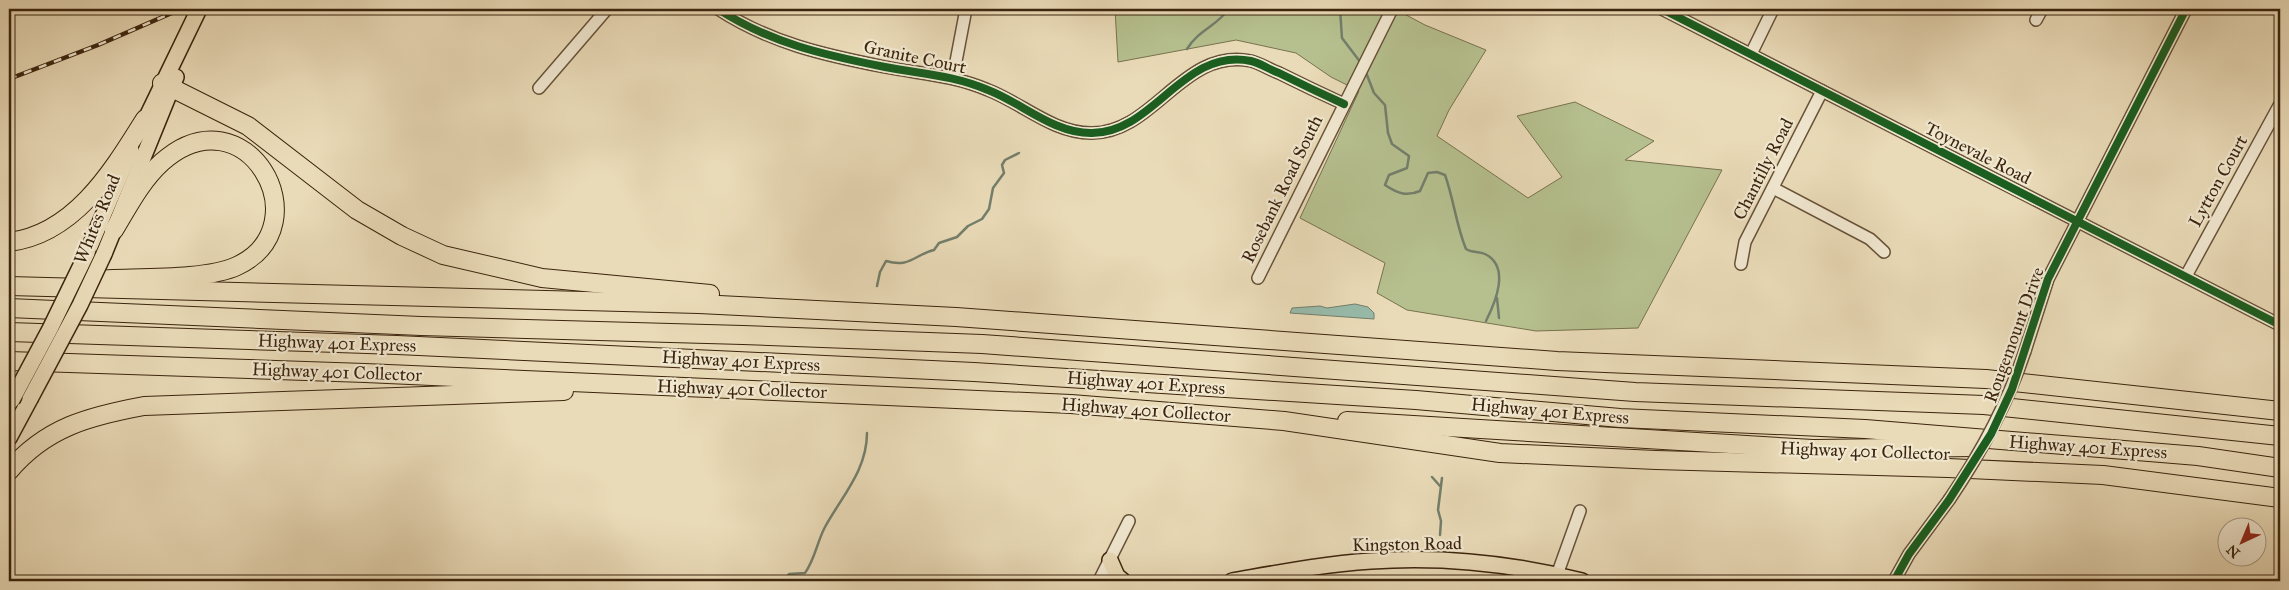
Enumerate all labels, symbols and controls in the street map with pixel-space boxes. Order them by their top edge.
street label: Granite Court [862,35,969,79]
street label: Rosebank Road South [1237,111,1327,267]
street label: Chantilly Road [1728,115,1798,223]
street label: Toynevale Road [1921,117,2035,189]
street label: Lytton Court [2184,131,2252,231]
street label: Whites Road [69,171,125,267]
street label: Rougemount Drive [1979,264,2050,406]
street label: Highway 401 Express [257,329,417,358]
street label: Highway 401 Express [661,346,821,377]
street label: Highway 401 Collector [252,358,423,387]
street label: Highway 401 Express [1066,366,1226,401]
street label: Highway 401 Collector [657,375,828,404]
street label: Highway 401 Collector [1060,393,1232,428]
street label: Highway 401 Express [1470,393,1630,430]
street label: Highway 401 Express [2008,430,2168,465]
street label: Highway 401 Collector [1780,437,1951,466]
north arrow [2216,518,2266,568]
street label: Kingston Road [1352,532,1462,557]
text: N [2223,541,2243,561]

